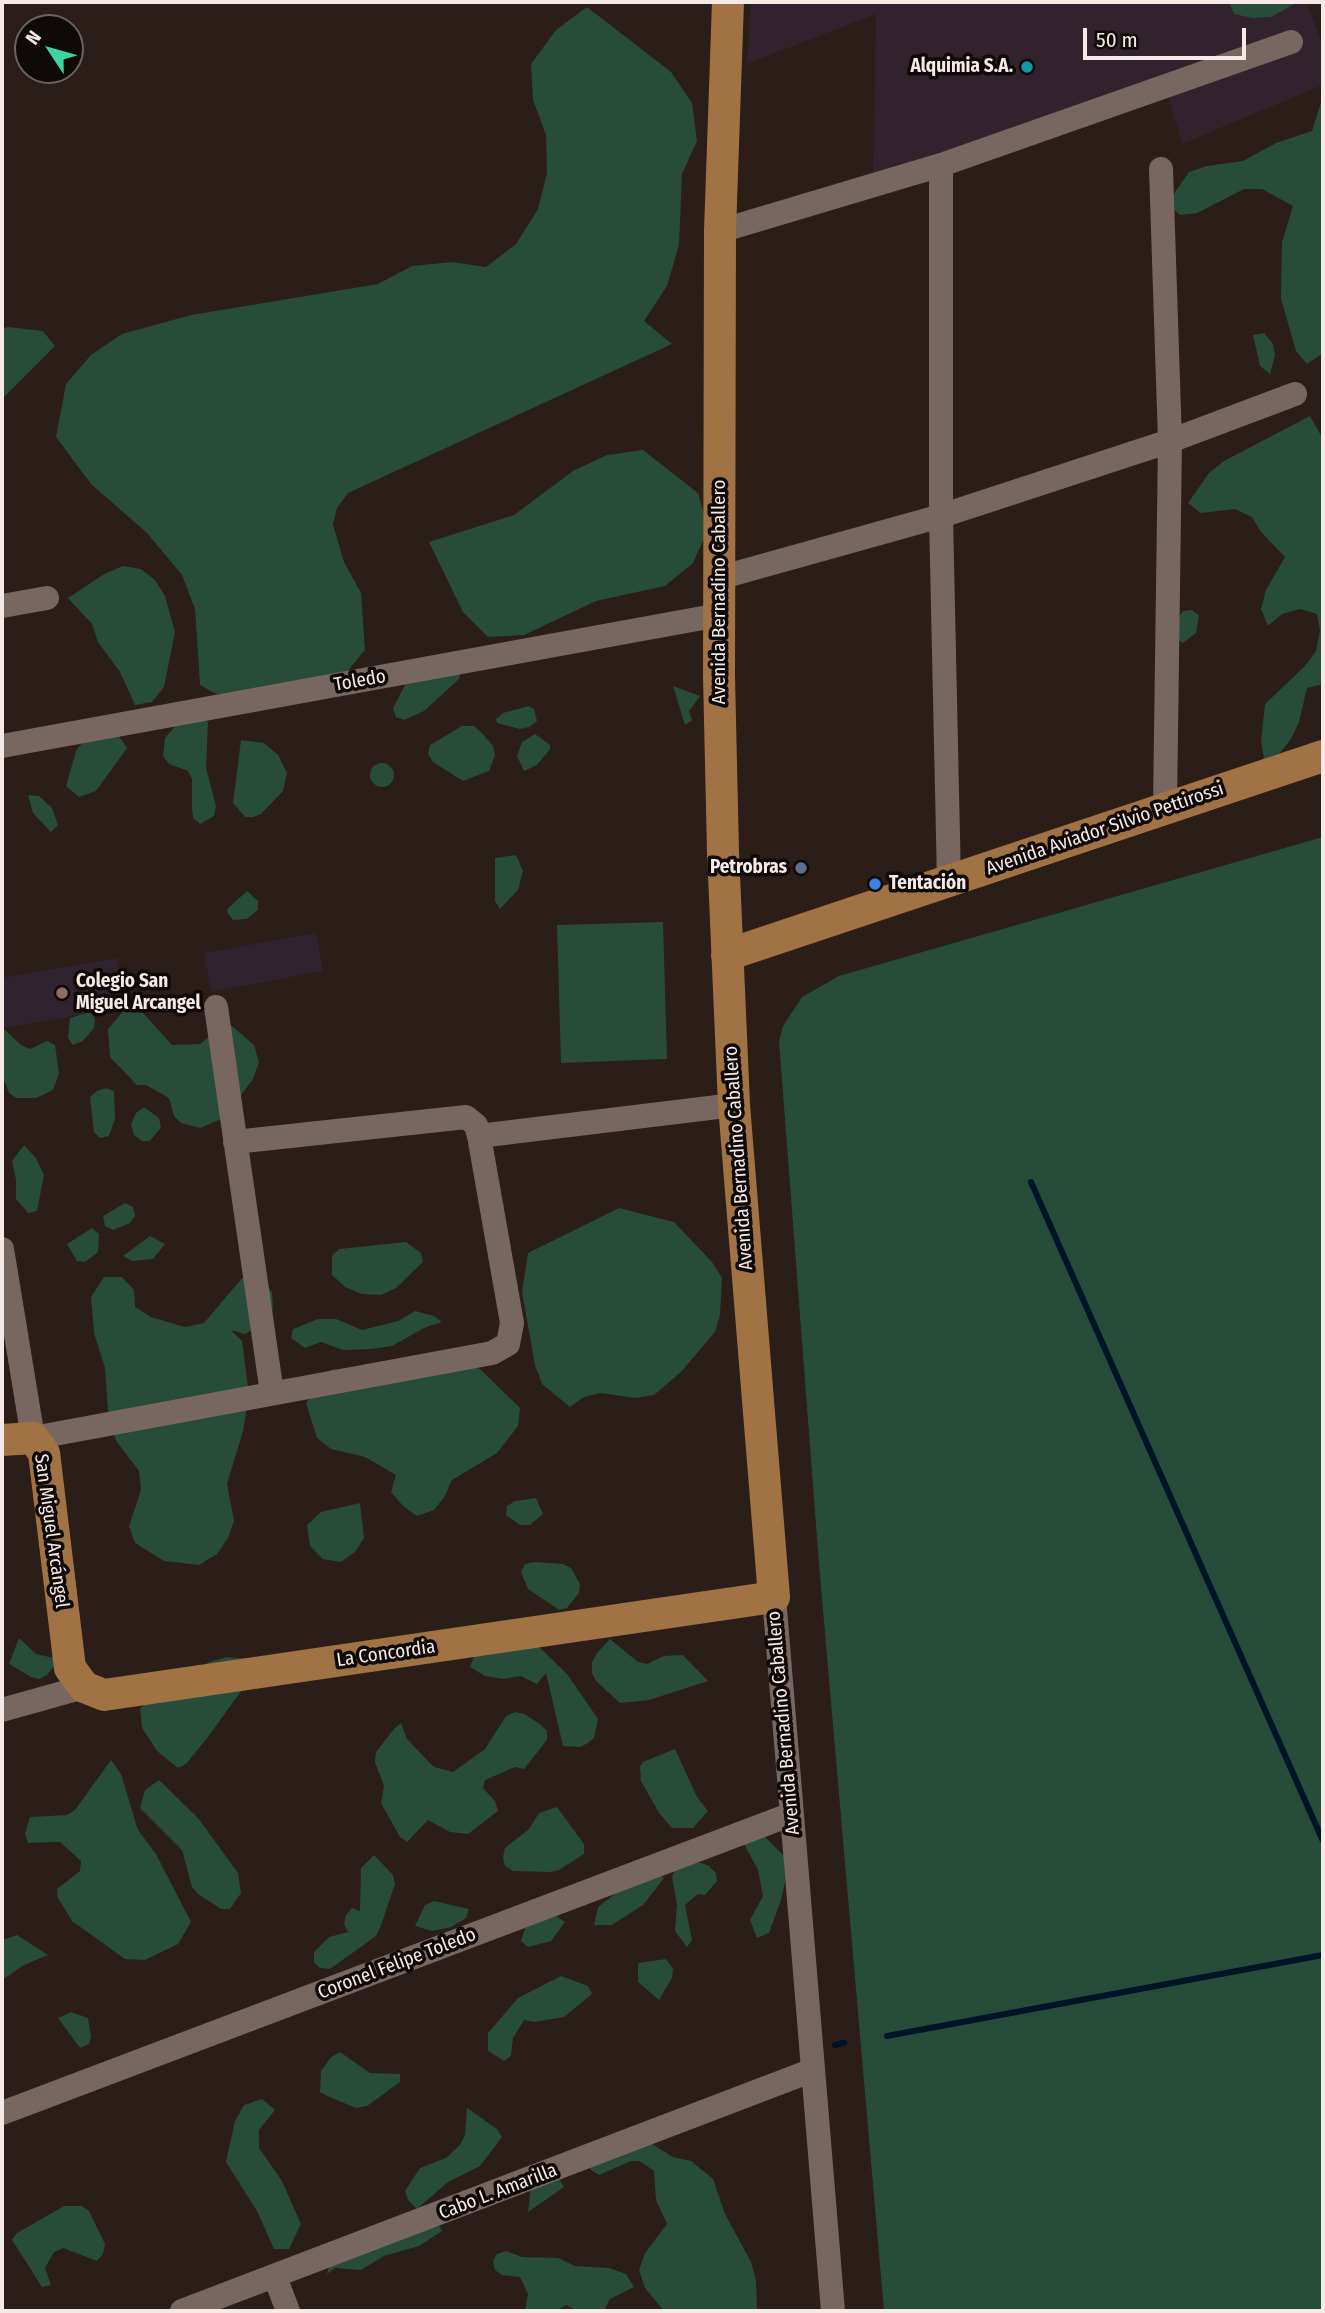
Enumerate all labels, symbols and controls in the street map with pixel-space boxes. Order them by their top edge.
north arrow [14,14,84,84]
scale bar [1087,14,1250,58]
text: N [21,26,46,49]
text: 50 m [1096,27,1138,53]
place label: Alquimia S.A. [910,56,1013,78]
marker: Alquimia S.A. [1019,59,1035,75]
street label: Avenida Bernadino Caballero [709,480,731,704]
street label: Toledo [332,665,388,697]
street label: Avenida Aviador Silvio Pettirossi [983,778,1227,880]
place label: Petrobras [710,857,787,879]
marker: Petrobras [793,860,809,876]
place label: Tentación [889,873,966,895]
marker: Tentación [867,876,883,892]
place label: Colegio San Miguel Arcangel [76,971,201,1015]
marker: Colegio San Miguel Arcangel [54,985,70,1001]
street label: Avenida Bernadino Caballero [720,1045,758,1271]
street label: San Miguel Arcángel [29,1452,73,1610]
street label: Avenida Bernadino Caballero [763,1610,805,1836]
street label: La Concordia [335,1636,437,1672]
street label: Coronel Felipe Toledo [315,1923,479,2005]
street label: Cabo L. Amarilla [436,2159,560,2225]

